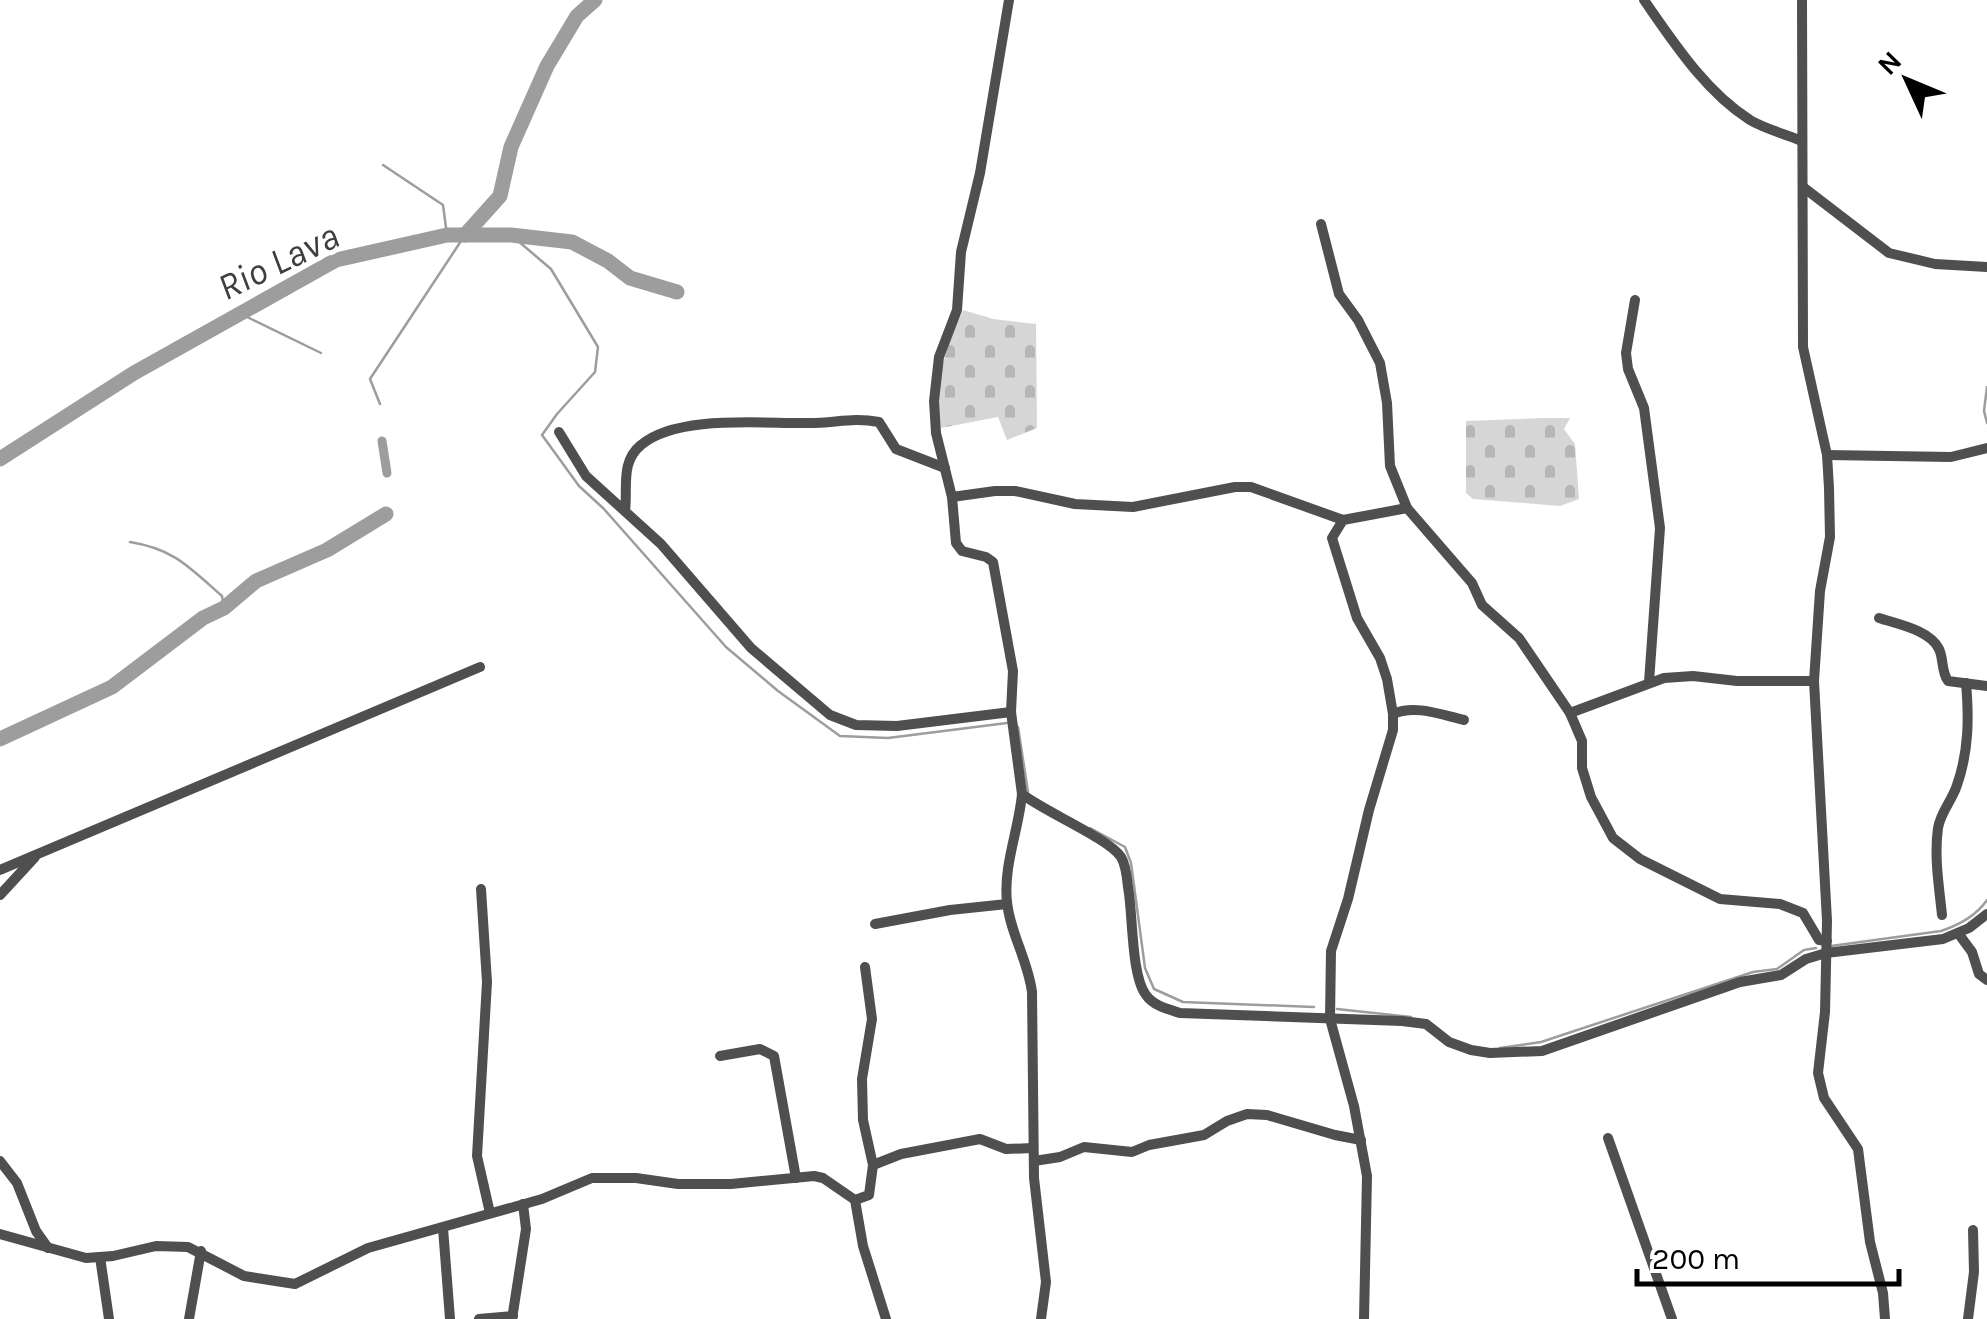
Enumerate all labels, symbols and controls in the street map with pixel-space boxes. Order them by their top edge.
north arrow [1857,30,1957,130]
text: N [1871,44,1908,82]
water label: Rio Lava [210,213,346,310]
scale bar [1637,1224,1900,1286]
text: 200 m [1652,1241,1740,1277]

